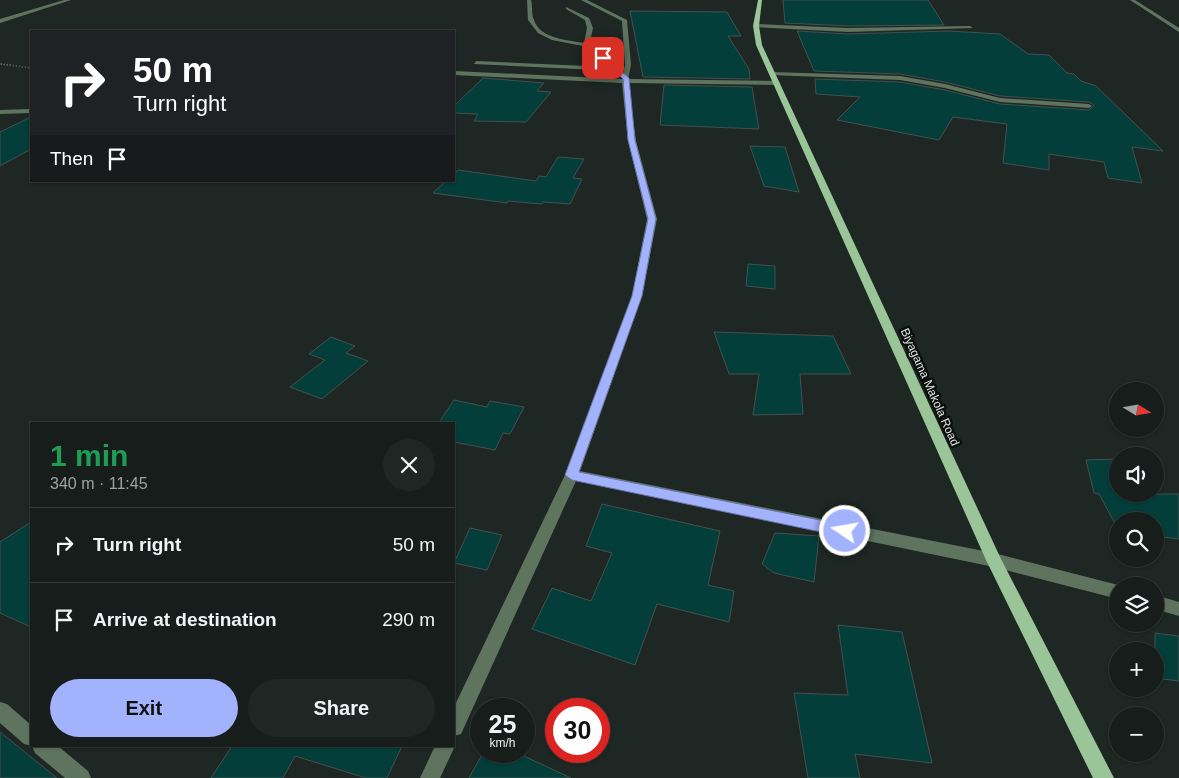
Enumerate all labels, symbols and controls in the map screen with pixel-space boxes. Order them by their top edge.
pin [582,37,624,79]
icon: arrive [589,44,617,72]
icon: right [50,50,115,115]
text: 50 m [133,50,213,89]
text: Turn right [133,91,226,116]
icon: arrive [103,145,131,173]
text: Then [50,148,93,169]
street label: Biyagama Makola Road [898,326,962,448]
north arrow [1109,382,1164,438]
map controls [1109,382,1164,762]
text: 1 min [50,439,128,472]
button: close [383,439,435,491]
button: sound [1109,447,1164,502]
text: 340 m · 11:45 [50,475,148,492]
position arrow [818,504,870,556]
button: search [1109,512,1164,567]
icon: right [50,531,78,559]
text: Turn right [93,534,181,555]
text: 50 m [393,534,435,555]
button: layers [1109,577,1164,632]
icon: arrive [50,606,78,634]
text: Arrive at destination [93,609,277,630]
text: 290 m [382,609,435,630]
button: + [1109,642,1164,697]
button: Exit [50,679,238,737]
button: Share [248,679,435,737]
speed limit sign: 30 [545,698,610,763]
button: − [1109,707,1164,762]
text: 25 [489,710,516,738]
text: km/h [489,736,516,750]

